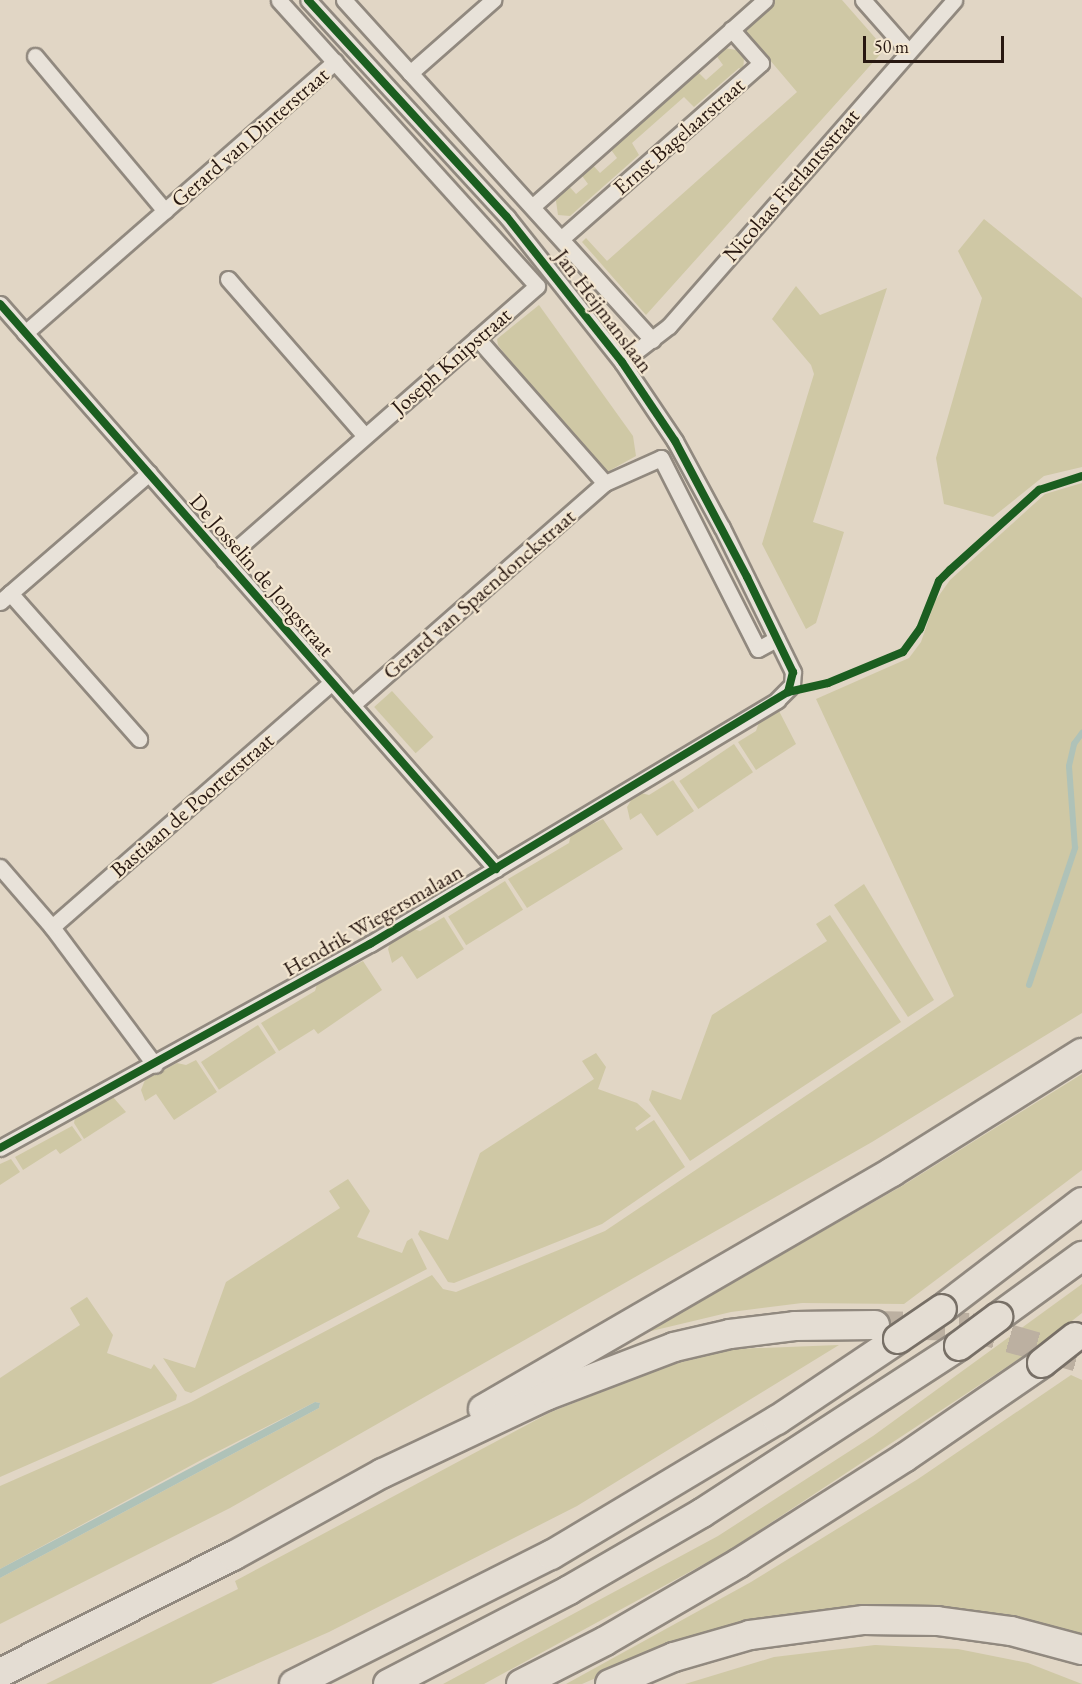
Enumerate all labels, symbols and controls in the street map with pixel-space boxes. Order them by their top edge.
scale bar [866,24,1007,62]
text: 50 m [874,35,909,58]
street label: Gerard van Dinterstraat [166,61,334,213]
street label: Ernst Bagelaarstraat [608,72,750,200]
street label: Nicolaas Fierlantsstraat [717,103,865,267]
street label: Jan Heijmanslaan [549,244,659,378]
street label: Joseph Knipstraat [386,302,516,420]
street label: De Josselin de Jongstraat [184,488,340,662]
street label: Gerard van Spaendonckstraat [377,503,581,685]
street label: Bastiaan de Poorterstraat [105,727,279,883]
street label: Hendrik Wiegersmalaan [278,858,468,982]

